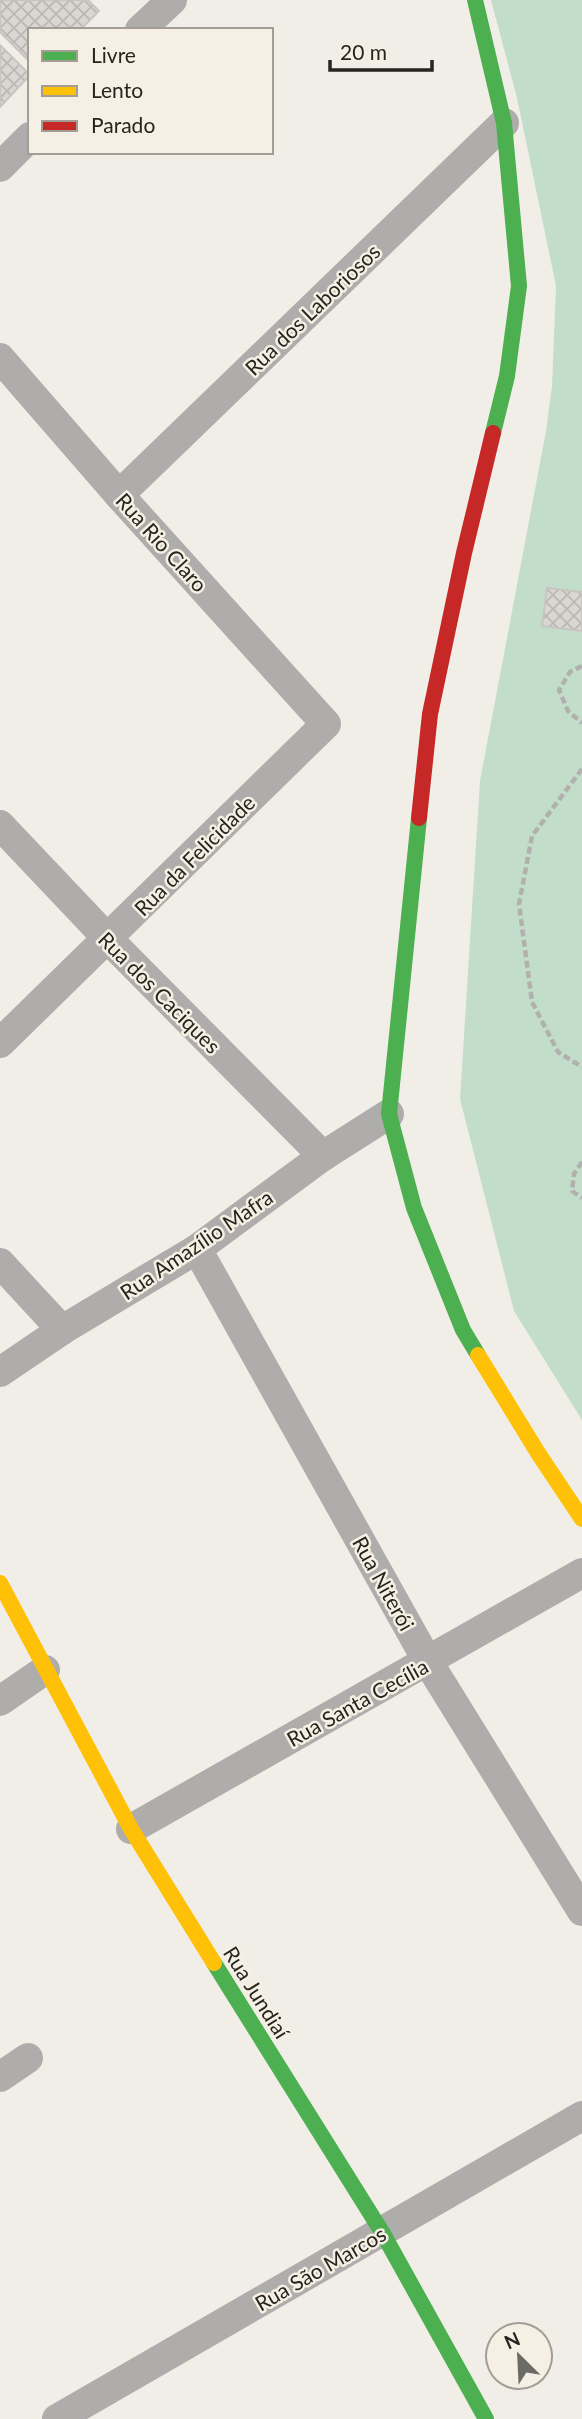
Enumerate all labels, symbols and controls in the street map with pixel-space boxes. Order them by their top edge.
legend [28,28,273,154]
scale bar [330,28,432,72]
text: 20 m [340,39,387,64]
text: Livre [91,42,136,67]
text: Lento [91,77,143,102]
text: Parado [91,112,155,137]
street label: Rua dos Laboriosos [239,238,385,380]
street label: Rua Rio Claro [111,488,213,597]
street label: Rua da Felicidade [129,790,259,920]
street label: Rua dos Caciques [94,926,226,1058]
street label: Rua Amazílio Mafra [115,1184,277,1304]
street label: Rua Niterói [348,1532,420,1634]
street label: Rua Santa Cecília [282,1653,432,1751]
street label: Rua Jundiaí [219,1941,296,2044]
street label: Rua São Marcos [250,2220,390,2316]
north arrow [484,2321,554,2391]
text: N [501,2327,523,2353]

